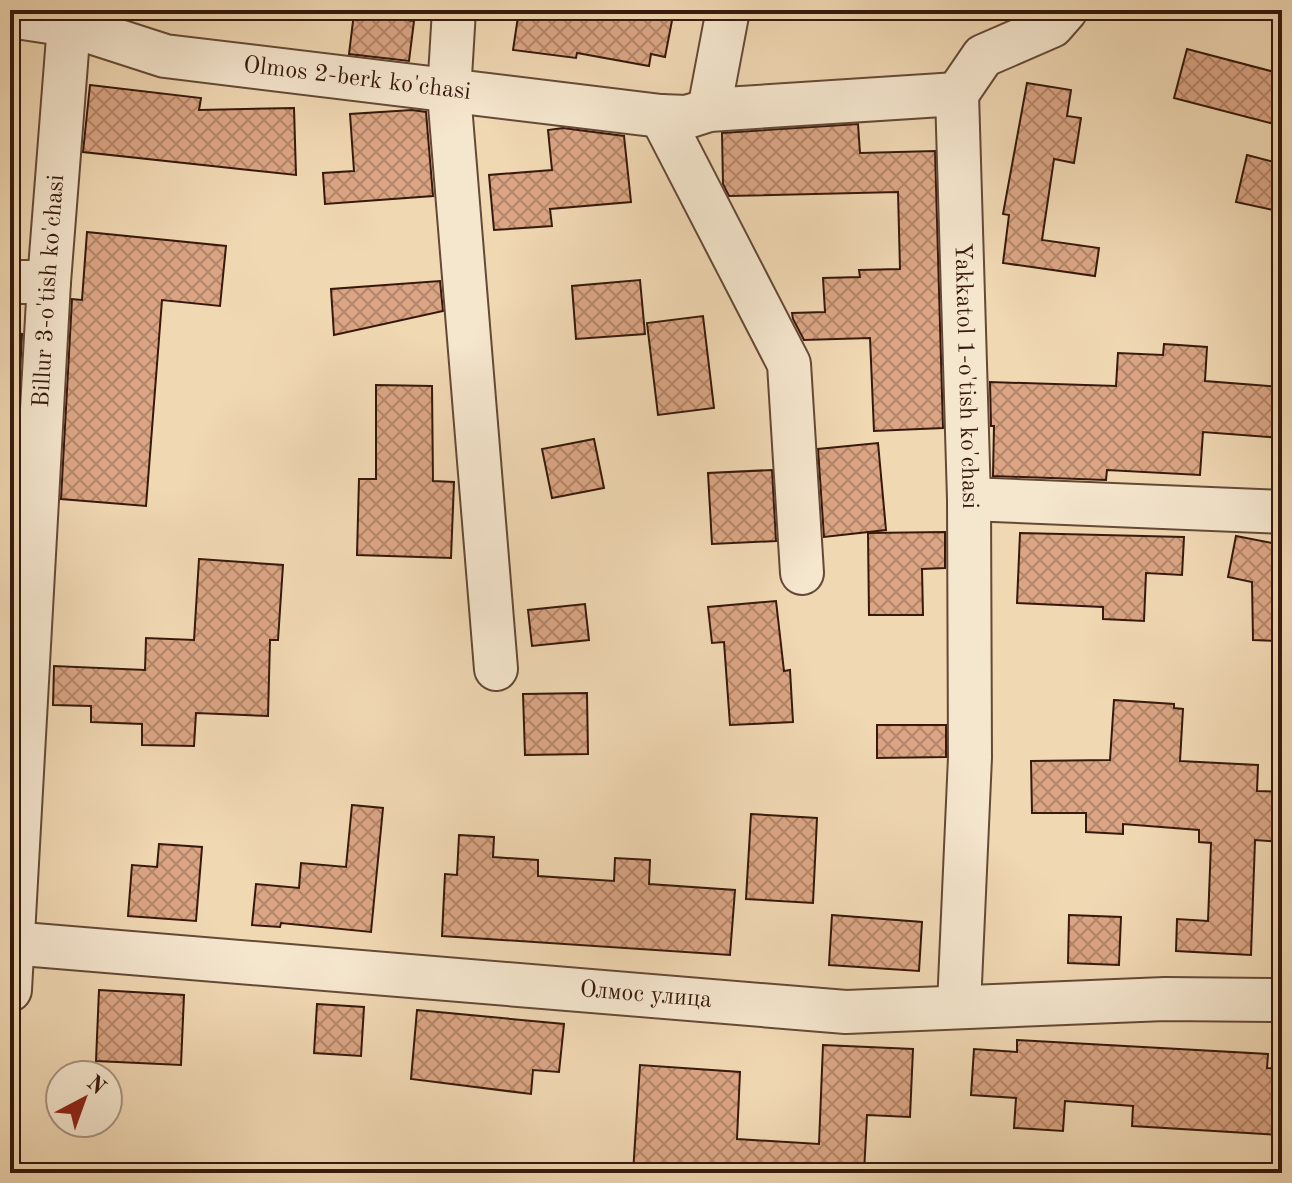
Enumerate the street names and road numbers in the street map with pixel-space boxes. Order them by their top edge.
street label: Olmos 2-berk ko'chasi [242,54,472,105]
street label: Billur 3-o'tish ko'chasi [30,174,69,408]
street label: Yakkatol 1-o'tish ko'chasi [949,242,981,509]
street label: Олмос улица [579,978,713,1013]

